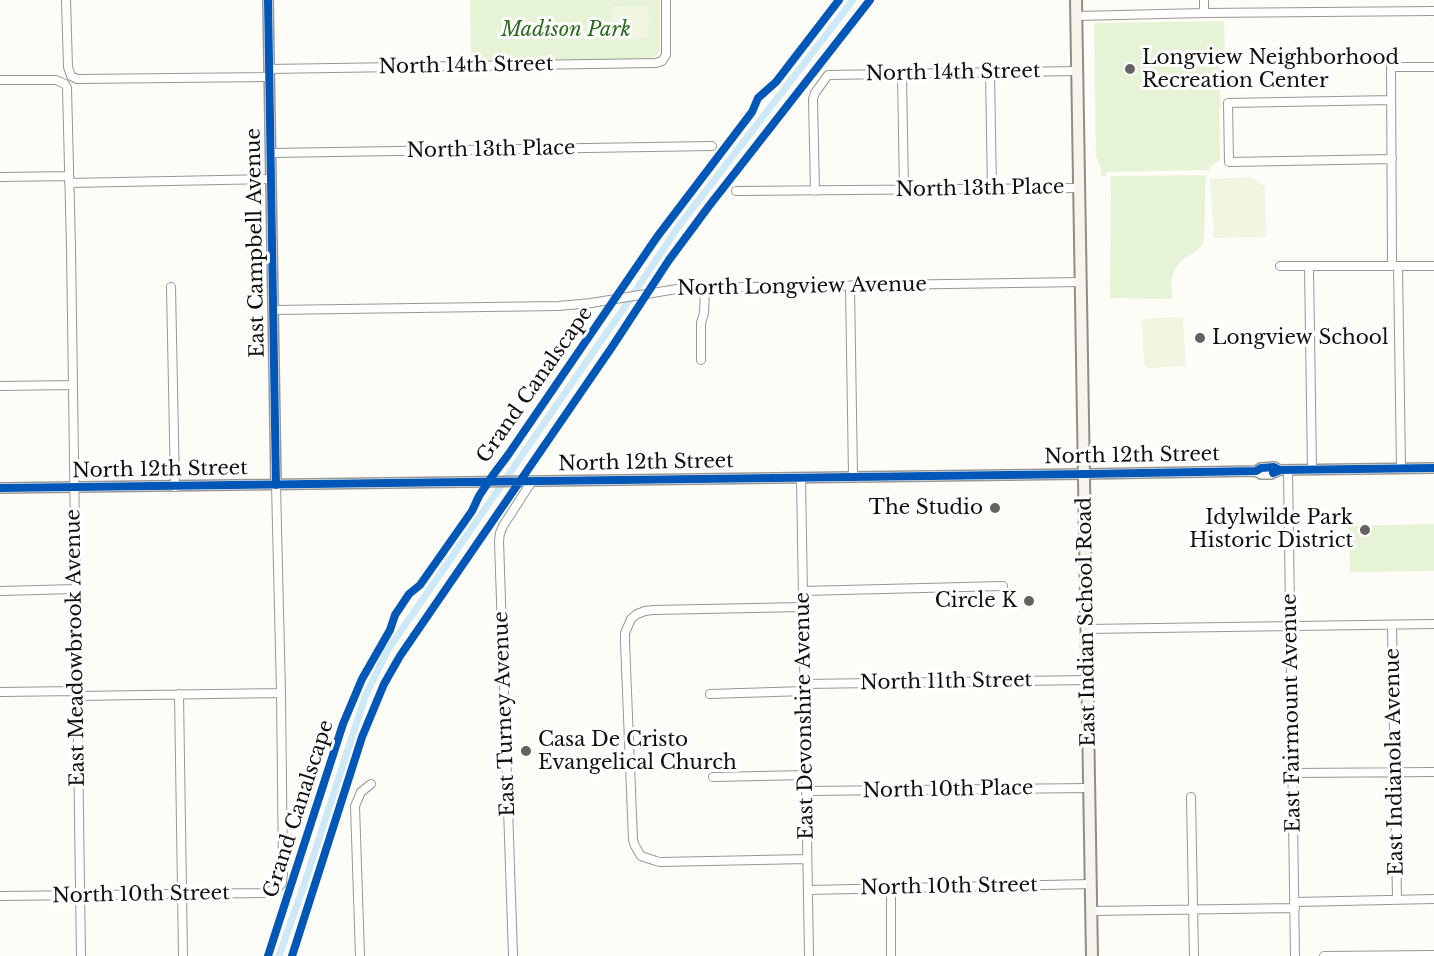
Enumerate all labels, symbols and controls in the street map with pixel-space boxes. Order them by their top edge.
park label: Madison Park [501,18,631,42]
place label: Longview Neighborhood Recreation Center [1142,46,1399,93]
street label: North 14th Street [378,52,554,80]
street label: North 14th Street [865,59,1041,87]
marker: Longview Neighborhood Recreation Center [1123,62,1137,76]
street label: East Campbell Avenue [242,128,270,358]
street label: North 13th Place [406,137,576,163]
street label: North 13th Place [895,176,1065,202]
street label: North Longview Avenue [677,273,927,301]
street label: Grand Canalscape [472,302,598,468]
place label: Longview School [1212,326,1388,350]
marker: Longview School [1193,331,1207,345]
street label: North 12th Street [1044,442,1220,470]
street label: North 12th Street [558,449,734,477]
street label: North 12th Street [72,456,248,484]
place label: The Studio [869,496,983,520]
street label: East Indian School Road [1073,497,1101,747]
marker: The Studio [988,501,1002,515]
place label: Idylwilde Park Historic District [1189,506,1353,553]
street label: East Meadowbrook Avenue [62,509,90,787]
marker: Idylwilde Park Historic District [1358,523,1372,537]
place label: Circle K [935,589,1017,613]
street label: East Devonshire Avenue [791,592,819,840]
street label: East Fairmount Avenue [1278,593,1306,833]
marker: Circle K [1022,594,1036,608]
street label: East Turney Avenue [489,611,521,817]
street label: East Indianola Avenue [1381,648,1409,876]
street label: North 11th Street [860,668,1032,696]
street label: Grand Canalscape [259,717,339,901]
place label: Casa De Cristo Evangelical Church [538,728,737,775]
marker: Casa De Cristo Evangelical Church [519,744,533,758]
street label: North 10th Place [862,777,1034,803]
street label: North 10th Street [860,873,1038,901]
street label: North 10th Street [52,881,230,909]

